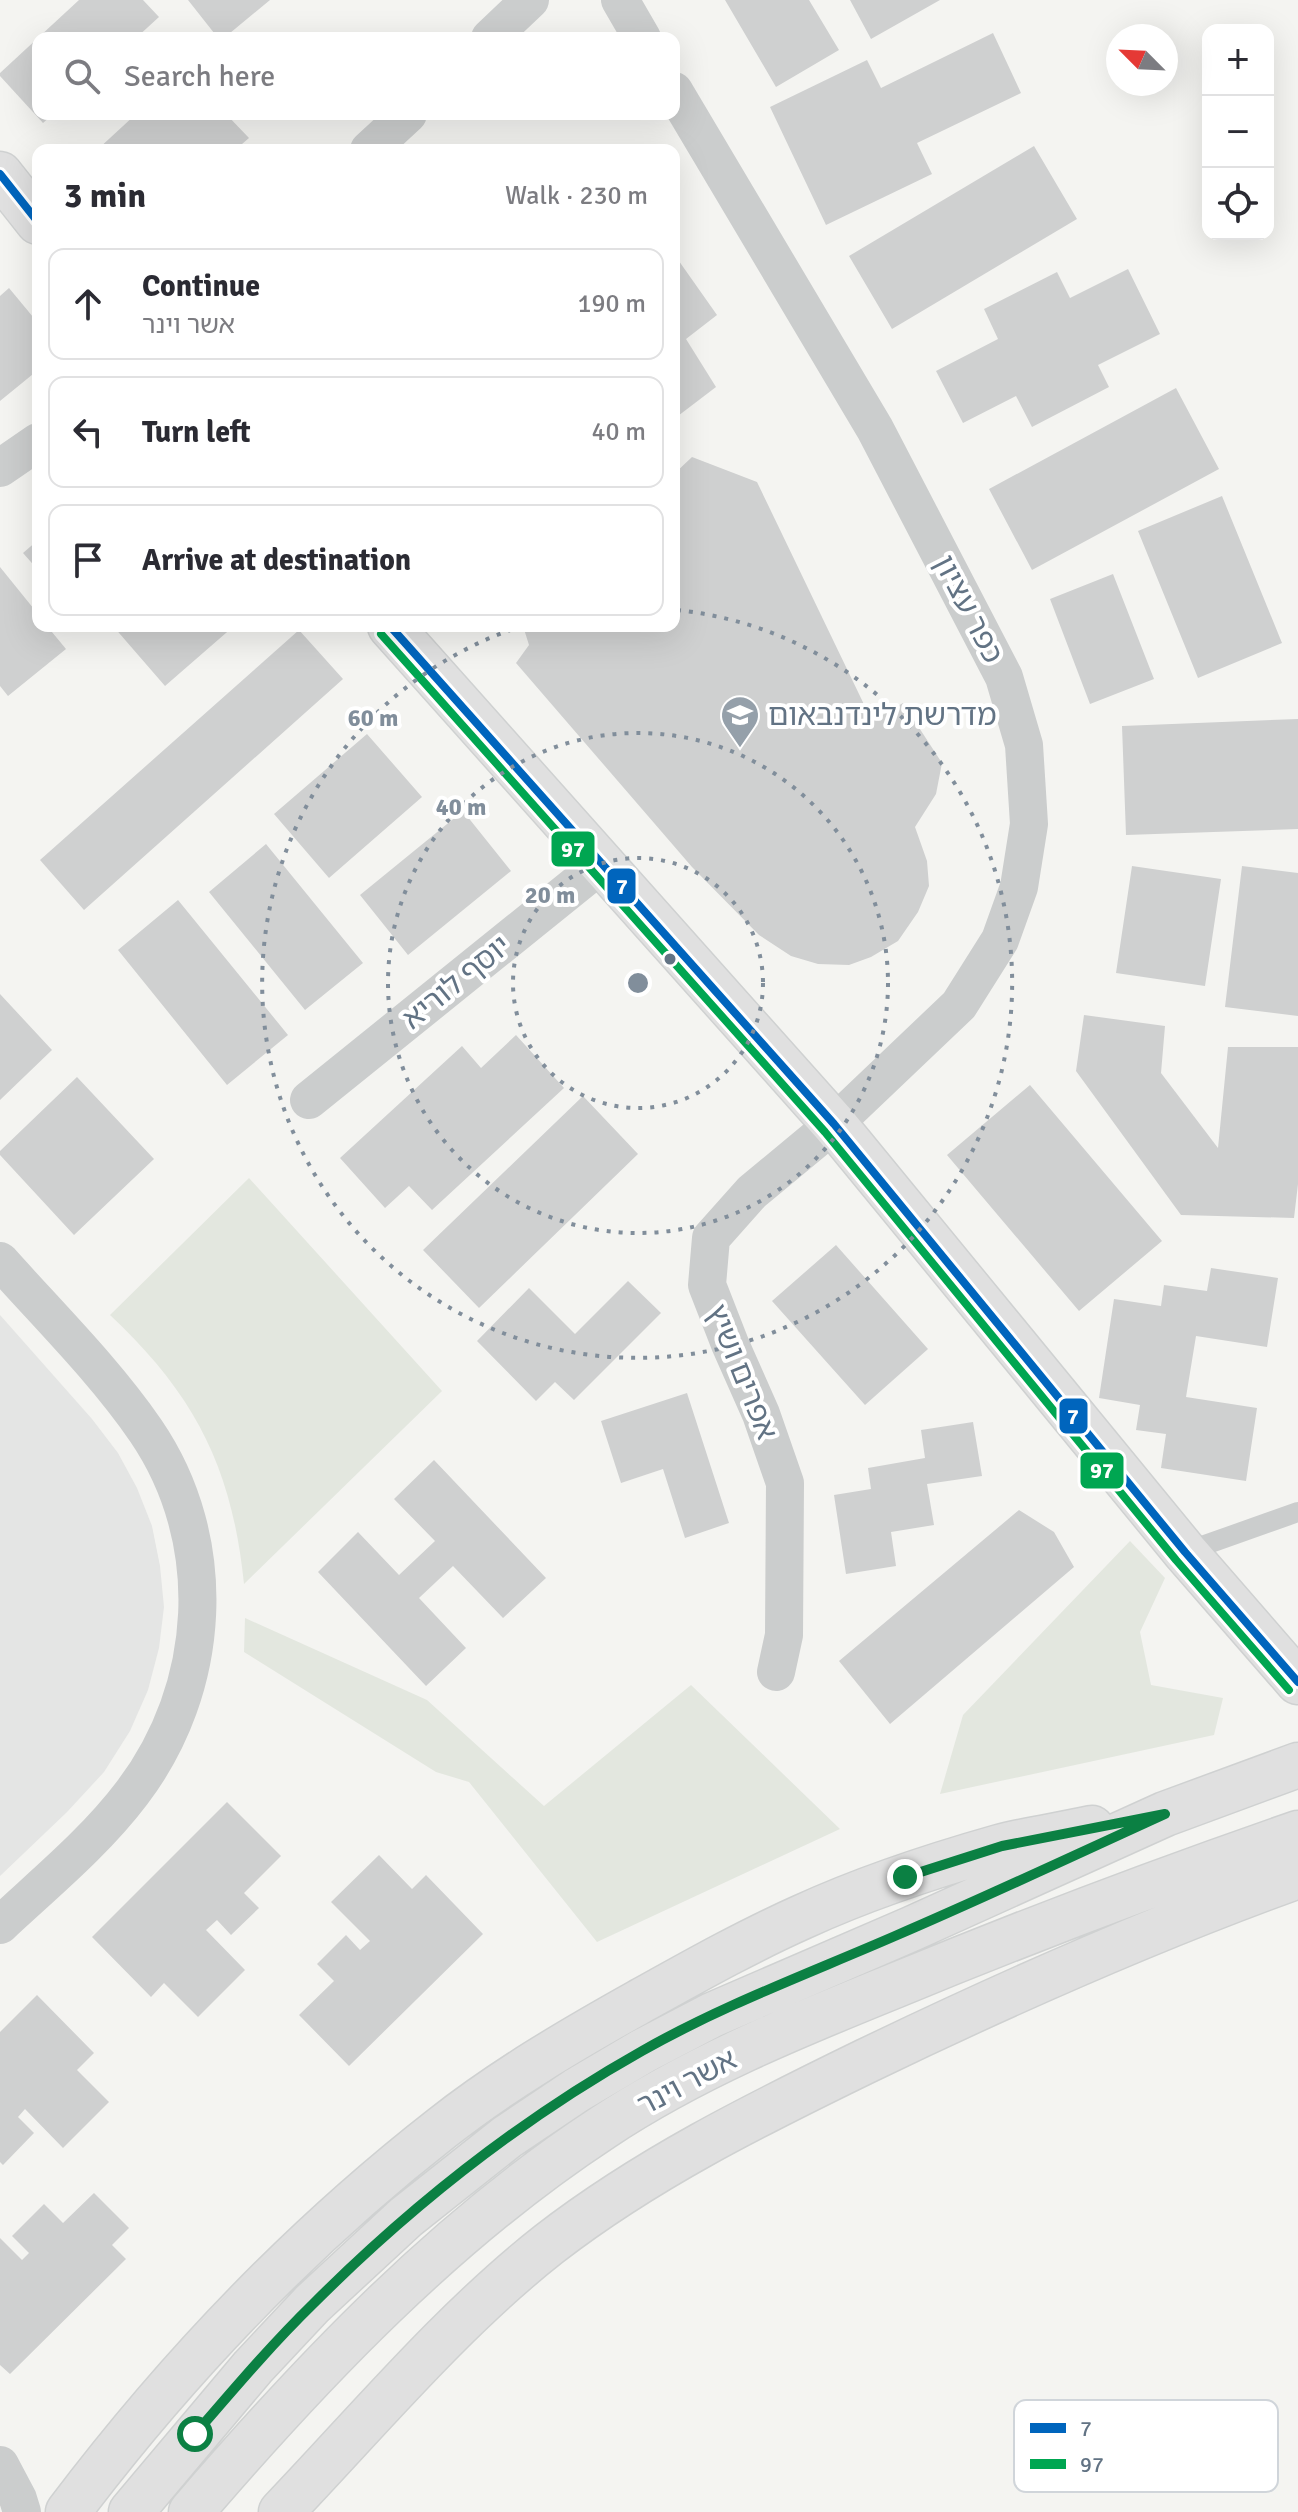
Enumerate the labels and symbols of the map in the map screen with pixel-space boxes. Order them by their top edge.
north arrow [1106,24,1178,96]
street label: כפר עציון [926,549,1012,670]
school or university icon: מדרשת לינדנבאום [719,694,761,749]
place label: מדרשת לינדנבאום [768,697,997,734]
text: 60 m [348,703,398,733]
text: 40 m [436,792,486,822]
line badge: 97 [550,830,596,868]
text: 97 [561,836,585,863]
line badge: 7 [606,867,637,905]
text: 7 [616,873,628,900]
text: 20 m [525,880,575,910]
street label: יוסף לוריא [395,927,518,1037]
unlabelled marker [662,951,678,967]
centre of rings [624,969,652,997]
street label: אפרים ושיץ [698,1299,785,1445]
line badge: 7 [1058,1397,1089,1435]
text: 7 [1067,1403,1079,1430]
line badge: 97 [1079,1451,1125,1490]
text: 97 [1090,1457,1114,1484]
route end [887,1859,923,1895]
street label: אשר וינר [631,2041,743,2124]
legend [1014,2400,1278,2492]
text: 7 [1080,2415,1092,2442]
route start [177,2416,213,2452]
text: 97 [1080,2451,1104,2478]

